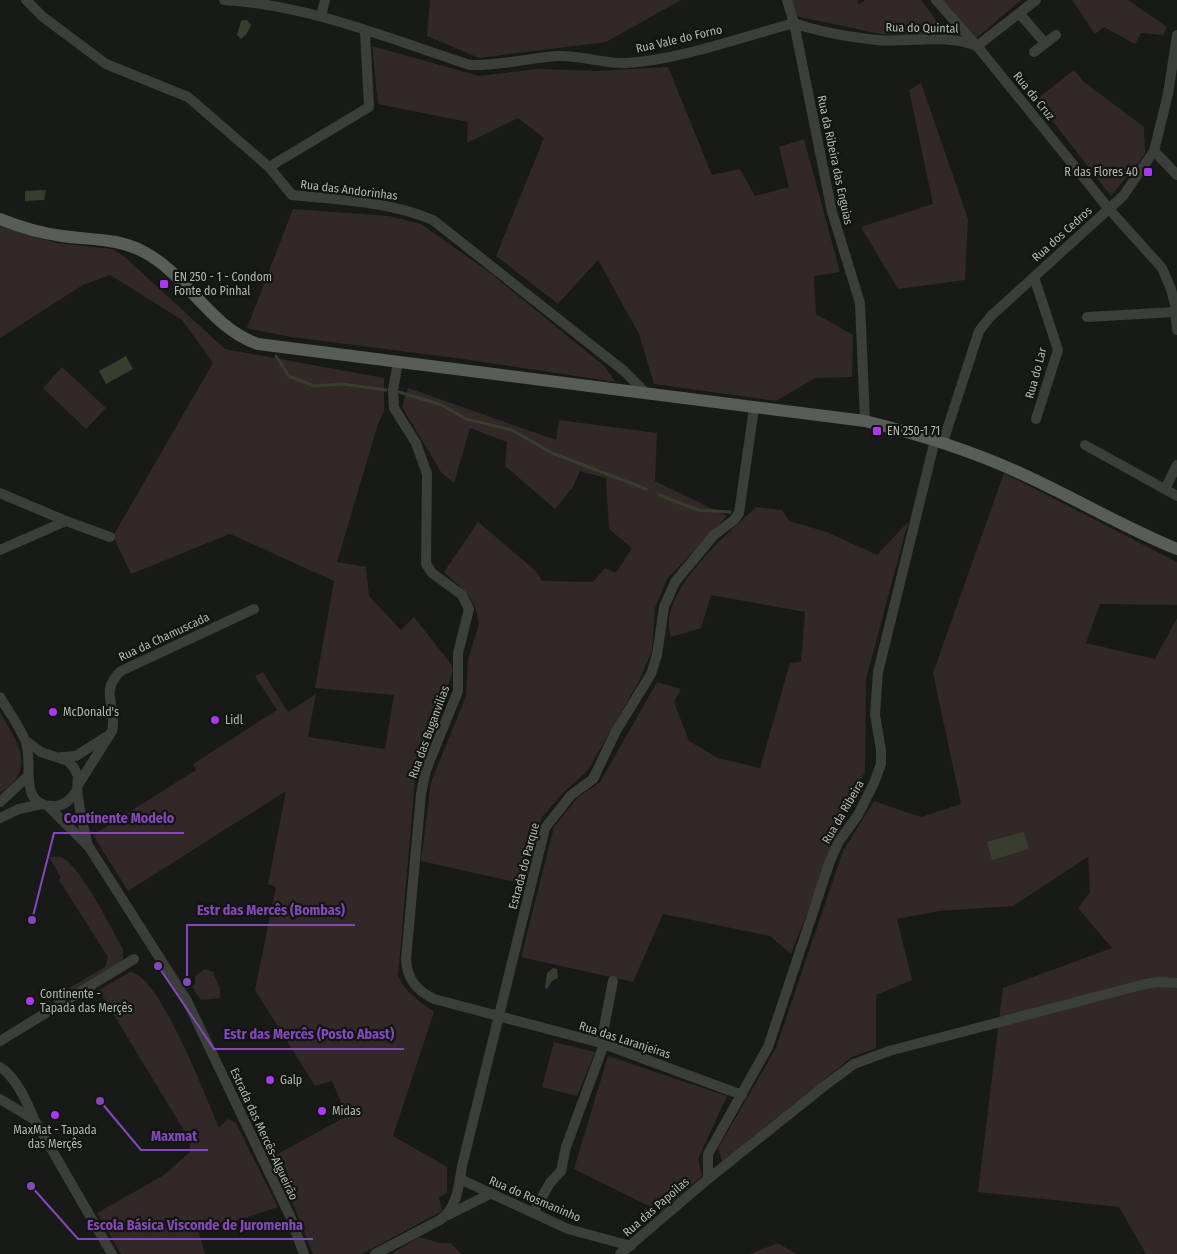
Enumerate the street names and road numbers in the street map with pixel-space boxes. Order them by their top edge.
street label: Rua do Quintal [885,20,959,36]
street label: Rua Vale do Forno [634,22,724,56]
street label: Rua da Cruz [1010,69,1058,123]
street label: Rua da Ribeira das Enguias [814,94,856,226]
street label: Rua das Andorinhas [300,177,398,203]
street label: Rua dos Cedros [1029,203,1095,265]
street label: Rua do Lar [1022,345,1050,400]
street label: Rua da Chamuscada [116,610,212,664]
street label: Rua das Buganvílias [406,684,452,780]
street label: Rua da Ribeira [819,778,867,846]
street label: Estrada do Parque [506,821,542,911]
street label: Rua das Laranjeiras [577,1019,673,1061]
street label: Estrada das Mercês-Algueirão [227,1066,301,1202]
street label: Rua do Rosmaninho [487,1173,583,1225]
street label: Rua das Papoilas [620,1175,692,1239]

